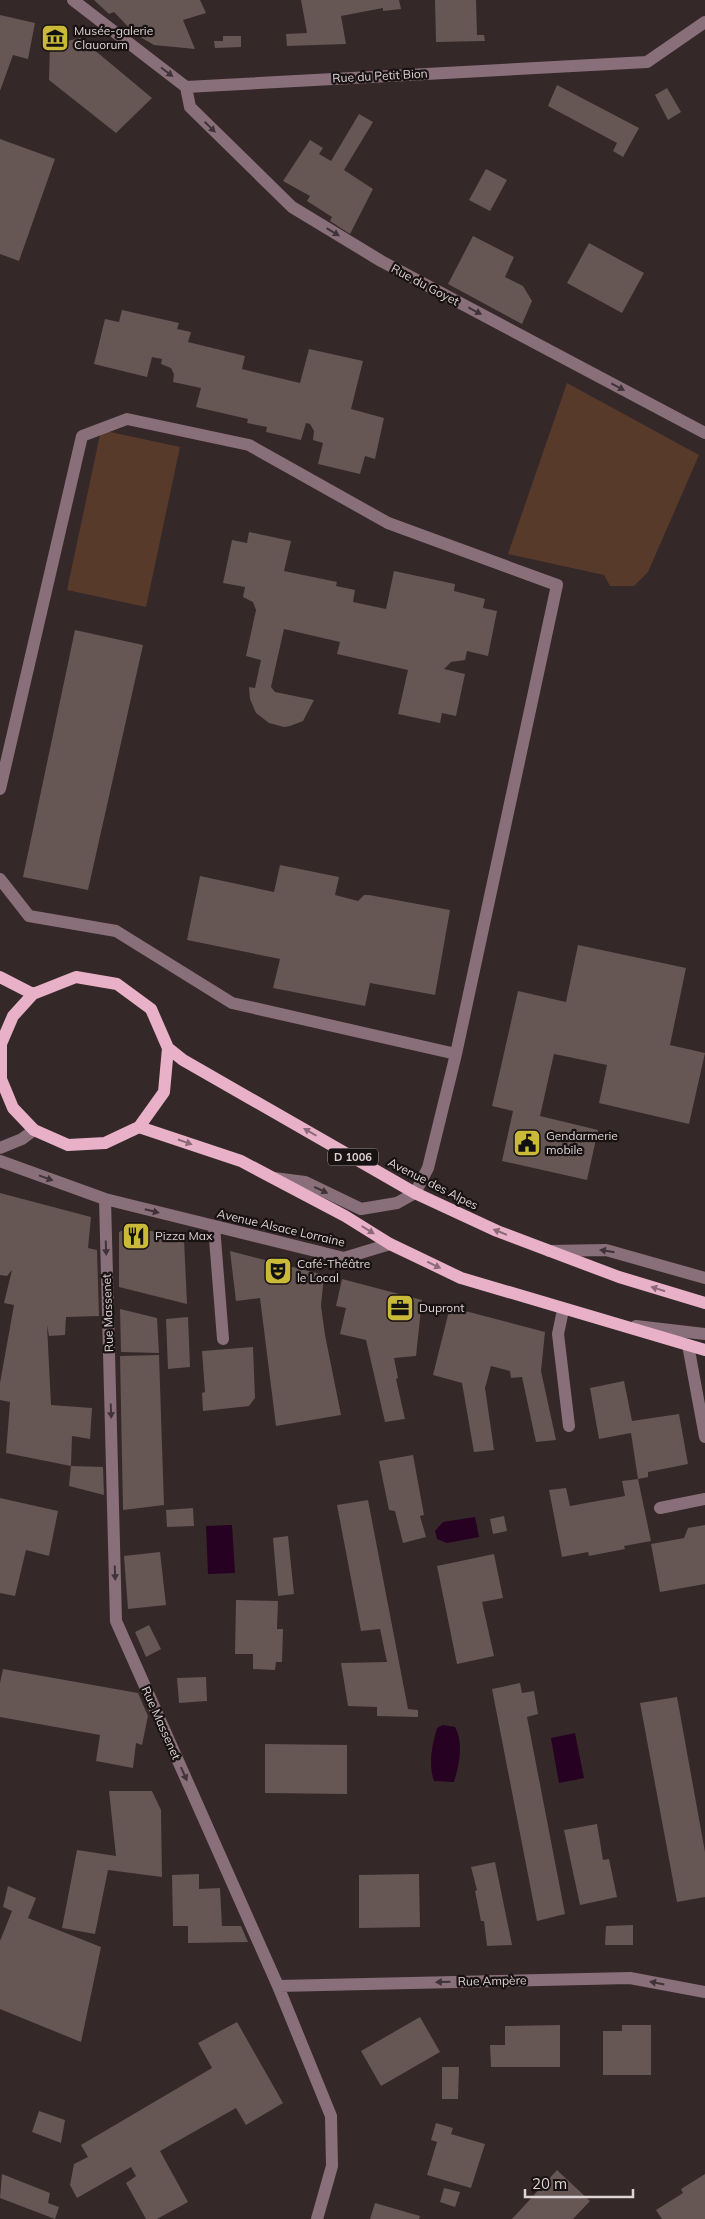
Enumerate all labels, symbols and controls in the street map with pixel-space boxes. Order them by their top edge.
museum icon: Musée-galerie Clauorum [40,23,70,53]
place label: Musée-galerie Clauorum [74,23,153,52]
street label: Rue du Petit Bion [332,66,428,85]
one-way arrow [160,67,173,78]
one-way arrow [204,121,216,133]
one-way arrow [326,228,339,237]
street label: Rue du Goyet [389,260,462,309]
one-way arrow [467,307,482,315]
one-way arrow [611,383,625,391]
one-way arrow [303,1128,318,1136]
public building icon: Gendarmerie mobile [512,1128,542,1158]
place label: Gendarmerie mobile [546,1128,618,1157]
one-way arrow [178,1138,193,1146]
road number: D 1006 [328,1148,378,1166]
street label: Avenue des Alpes [386,1154,481,1213]
one-way arrow [38,1175,53,1182]
one-way arrow [314,1186,328,1194]
street label: Avenue Alsace Lorraine [216,1205,347,1250]
one-way arrow [145,1207,160,1215]
restaurant icon: Pizza Max [121,1221,151,1251]
one-way arrow [361,1225,374,1234]
place label: Pizza Max [155,1228,213,1243]
one-way arrow [493,1228,507,1236]
one-way arrow [102,1240,110,1256]
one-way arrow [599,1247,615,1255]
theatre icon: Café-Théâtre le Local [263,1256,293,1286]
place label: Café-Théâtre le Local [297,1256,370,1285]
one-way arrow [427,1261,441,1269]
street label: Rue Massenet [99,1273,116,1353]
one-way arrow [651,1284,666,1292]
office icon: Dupront [385,1293,415,1323]
place label: Dupront [419,1300,464,1315]
one-way arrow [107,1403,115,1419]
one-way arrow [111,1565,119,1581]
street label: Rue Massenet [139,1684,184,1762]
one-way arrow [180,1767,188,1781]
street label: Rue Ampère [457,1972,527,1989]
one-way arrow [434,1978,450,1986]
one-way arrow [649,1979,665,1987]
scale bar [525,2166,632,2198]
text: 20 m [532,2174,567,2193]

